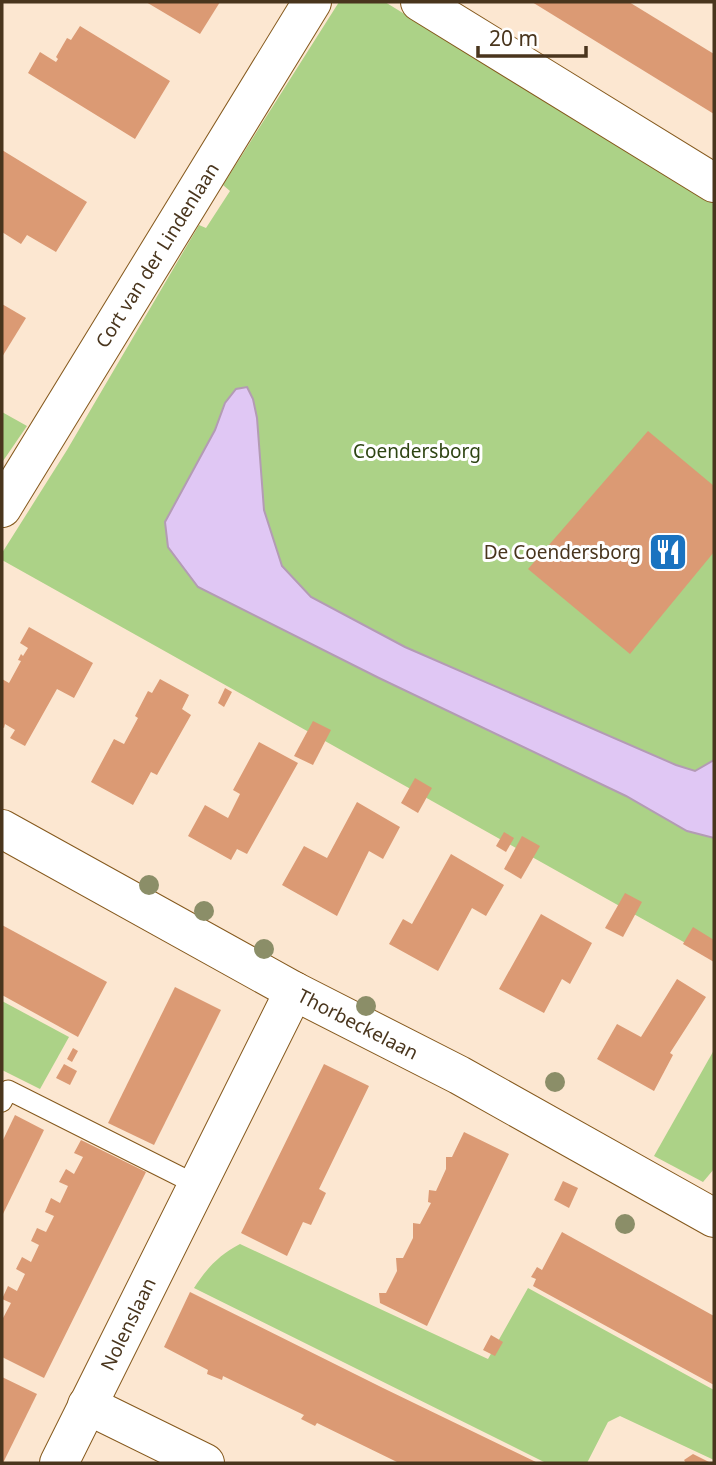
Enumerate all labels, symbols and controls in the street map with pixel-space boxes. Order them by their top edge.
scale bar [478,14,586,58]
text: 20 m [489,24,538,52]
street label: Cort van der Lindenlaan [89,157,225,353]
park label: Coendersborg [353,438,481,464]
restaurant icon: De Coendersborg [647,531,689,573]
place label: De Coendersborg [484,539,641,565]
street label: Thorbeckelaan [293,982,423,1066]
street label: Nolenslaan [94,1273,162,1375]

